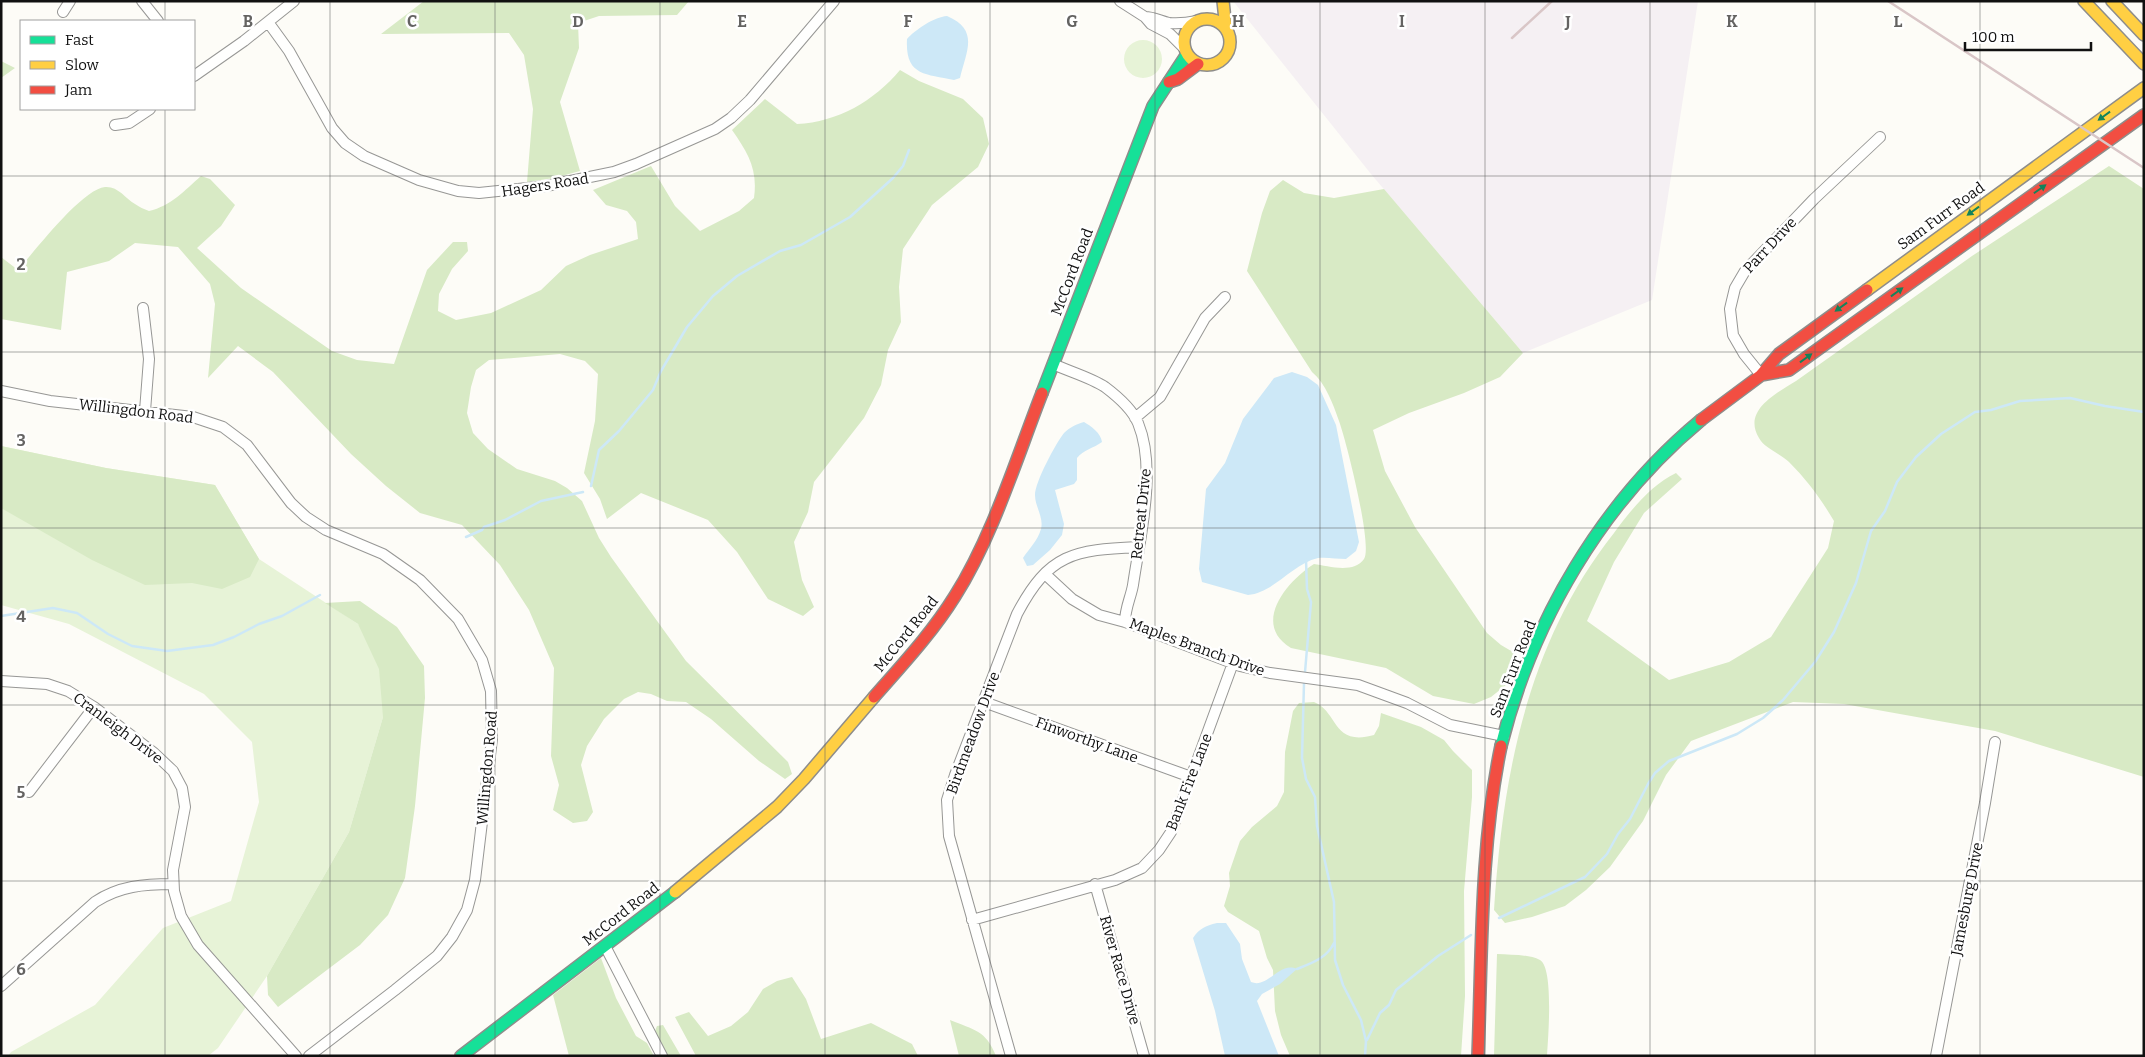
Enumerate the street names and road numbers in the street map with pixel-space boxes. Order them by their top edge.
street label: Hagers Road [500,169,590,201]
street label: Sam Furr Road [1894,178,1988,254]
street label: Parr Drive [1740,213,1800,277]
street label: McCord Road [1047,226,1097,318]
street label: Willingdon Road [78,395,194,427]
street label: Retreat Drive [1127,468,1155,560]
street label: McCord Road [870,592,942,675]
street label: Maples Branch Drive [1127,614,1267,680]
street label: Sam Furr Road [1486,618,1540,720]
street label: Birdmeadow Drive [942,669,1004,797]
street label: Cranleigh Drive [70,688,166,768]
street label: Willingdon Road [473,710,501,826]
street label: Finworthy Lane [1033,713,1141,767]
street label: Bank Fire Lane [1162,731,1216,833]
street label: Jamesburg Drive [1947,841,1987,958]
street label: McCord Road [579,878,663,949]
street label: River Race Drive [1096,913,1144,1027]

